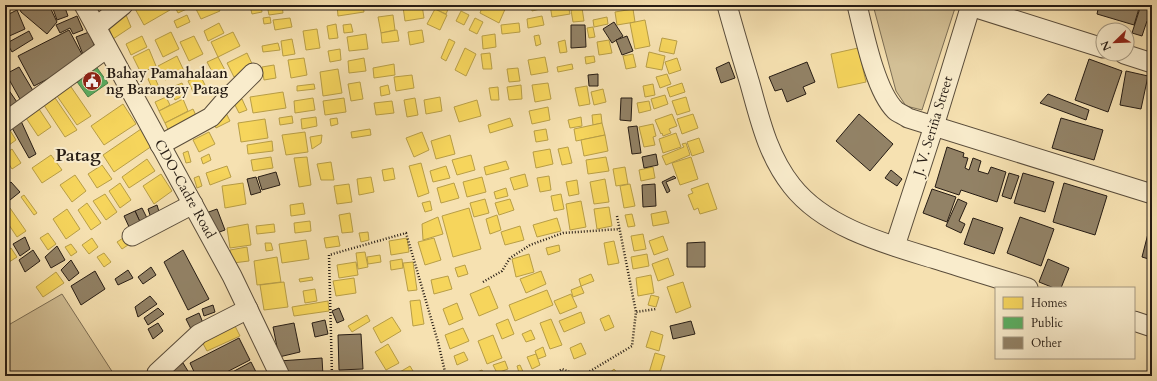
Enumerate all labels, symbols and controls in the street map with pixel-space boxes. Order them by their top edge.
north arrow [1095,22,1135,62]
text: N [1097,38,1115,53]
place label: Bahay Pamahalaan ng Barangay Patag [106,64,229,99]
public building icon: Bahay Pamahalaan ng Barangay Patag [81,70,103,92]
street label: J. V. Seriña Street [908,73,957,180]
street label: CDO-Cadre Road [150,136,220,242]
district label: Patag [55,143,101,168]
legend [995,287,1135,359]
text: Homes [1031,295,1067,311]
text: Public [1031,315,1064,331]
text: Other [1031,335,1062,351]

